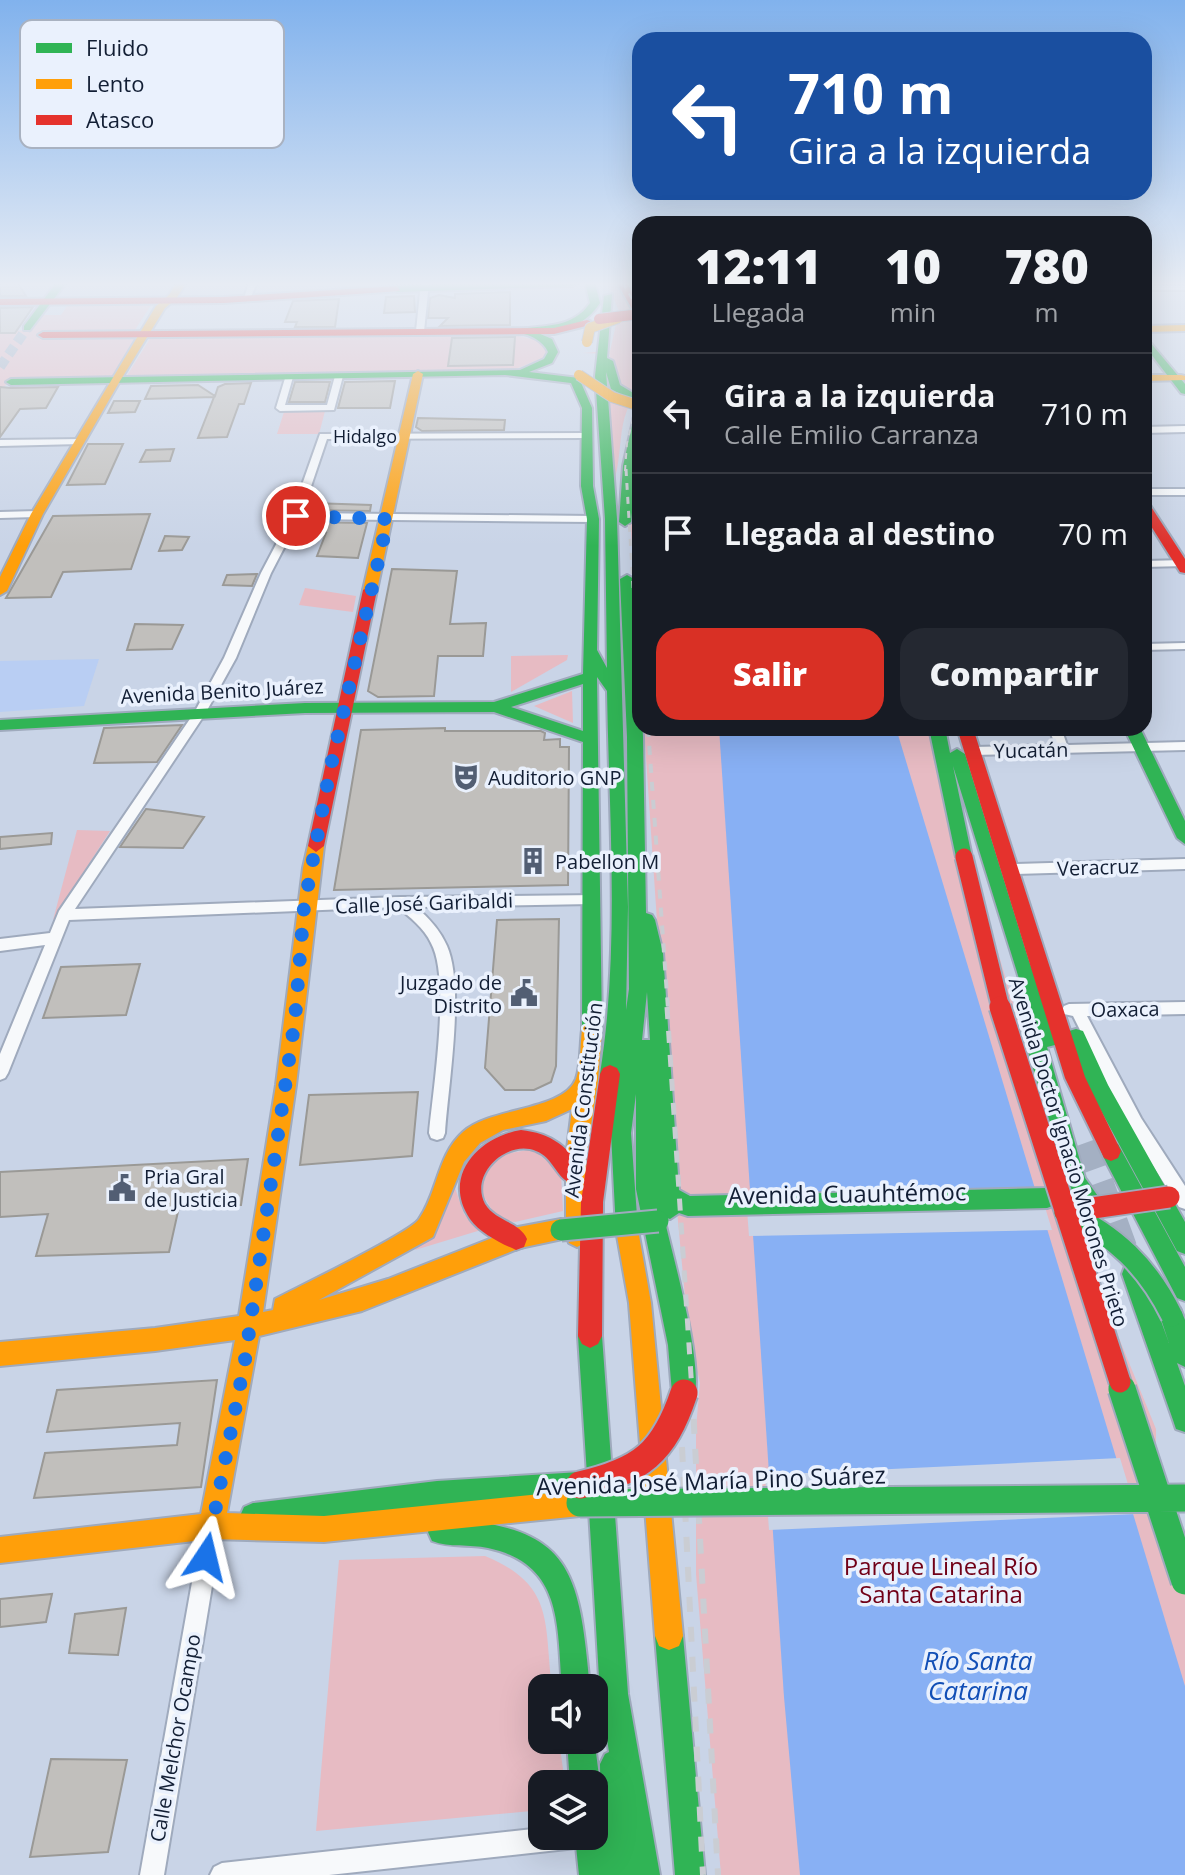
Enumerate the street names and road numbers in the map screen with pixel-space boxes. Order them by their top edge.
street label: Hidalgo [333,424,397,448]
street label: Avenida Benito Juárez [120,672,324,710]
street label: Yucatán [993,736,1069,764]
street label: Veracruz [1057,852,1139,882]
street label: Calle José Garibaldi [335,886,513,920]
street label: Avenida Doctor Ignacio Morones Prieto [1003,974,1135,1330]
street label: Oaxaca [1090,995,1160,1023]
street label: Avenida Constitución [558,1001,608,1199]
street label: Avenida Cuauhtémoc [727,1174,967,1212]
street label: Avenida José María Pino Suárez [536,1457,886,1503]
street label: Calle Melchor Ocampo [143,1632,207,1844]

